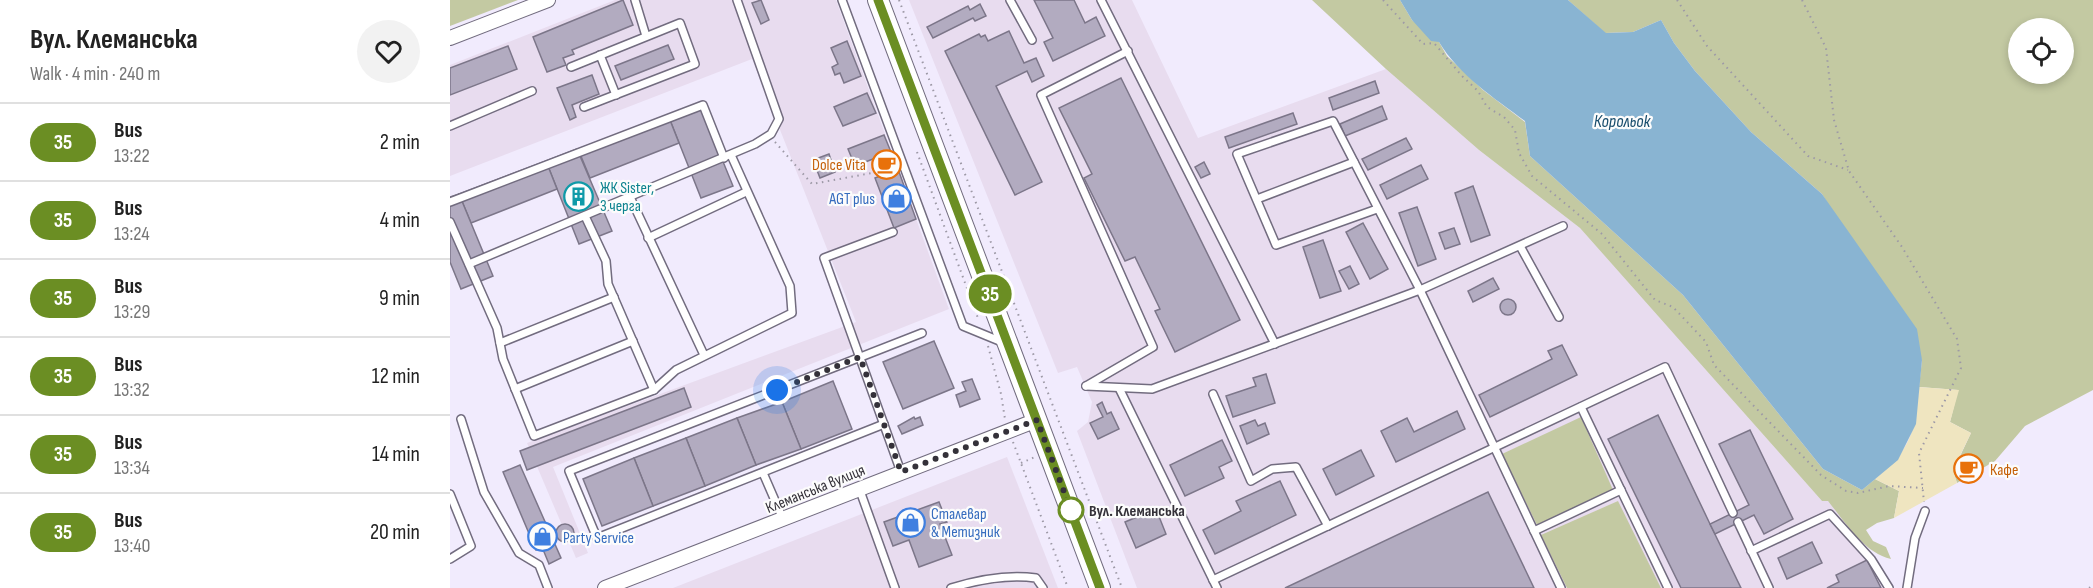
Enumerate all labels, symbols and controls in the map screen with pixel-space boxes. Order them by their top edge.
map controls [2008,18,2074,84]
button: locate [2008,18,2074,84]
button: heart [357,20,420,83]
text: Вул. Клеманська [30,23,198,56]
text: Walk · 4 min · 240 m [30,62,160,86]
water label: Корольок [1594,111,1652,132]
text: Bus [114,117,143,144]
text: 2 min [380,129,420,156]
text: 35 [54,130,72,155]
text: 13:22 [114,144,150,168]
cafe icon: Dolce Vita [871,148,903,180]
place label: Dolce Vita [812,156,866,175]
place label: ЖК Sister, 3 черга [600,179,654,216]
building icon: ЖК Sister, 3 черга [563,180,595,212]
shop icon: AGT plus [880,182,912,214]
place label: AGT plus [828,190,875,209]
text: Bus [114,195,143,222]
text: 4 min [380,207,420,234]
text: 35 [54,208,72,233]
text: 13:24 [114,222,150,246]
text: Bus [114,273,143,300]
line badge: 35 [963,274,1017,314]
text: 35 [981,282,999,307]
text: 9 min [379,285,420,312]
text: 35 [54,286,72,311]
text: 13:29 [114,300,150,324]
text: Bus [114,351,143,378]
text: 12 min [372,363,420,390]
text: 35 [54,364,72,389]
your location [762,375,792,405]
text: 13:32 [114,378,150,402]
text: Bus [114,429,143,456]
text: 14 min [372,441,420,468]
text: 35 [54,442,72,467]
cafe icon: Кафе [1953,453,1985,485]
text: 13:34 [114,456,150,480]
street label: Клеманська вулиця [763,461,868,518]
place label: Кафе [1990,461,2018,480]
marker: Вул. Клеманська [1058,497,1084,523]
place label: Вул. Клеманська [1089,502,1185,521]
place label: Сталевар & Метизник [931,505,1001,542]
shop icon: Сталевар & Метизник [894,506,926,538]
text: Bus [114,507,143,534]
text: 20 min [370,519,420,546]
text: 35 [54,520,72,545]
shop icon: Party Service [526,521,558,553]
place label: Party Service [563,529,634,548]
text: 13:40 [114,534,150,558]

